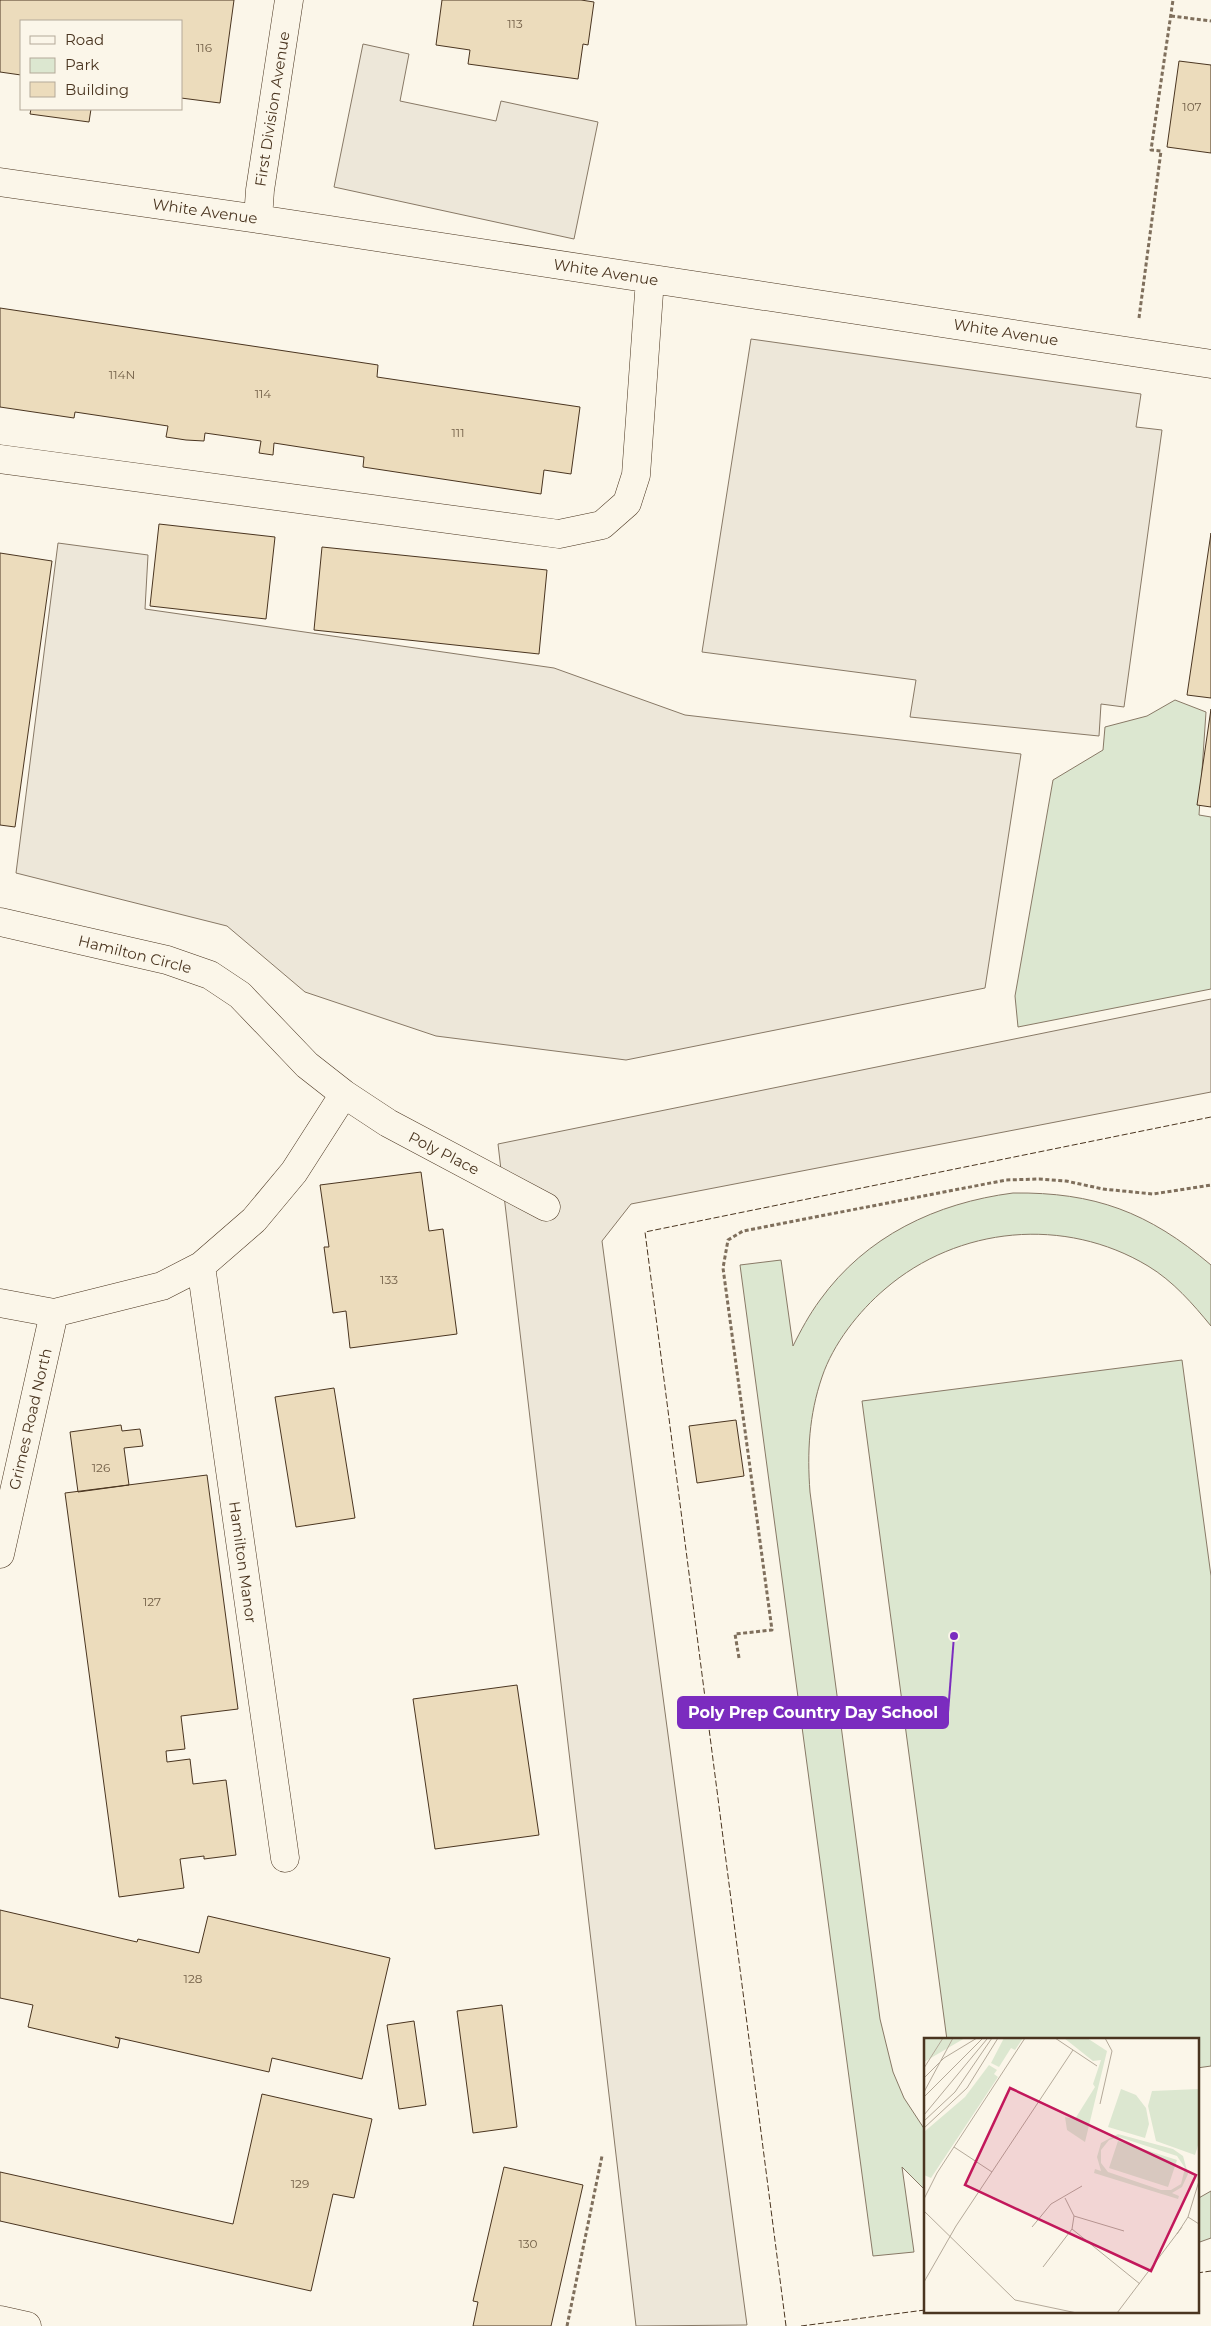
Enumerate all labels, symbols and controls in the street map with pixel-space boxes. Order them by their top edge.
house number: 113 [507,16,523,31]
legend [20,20,182,110]
text: Road [65,30,104,49]
street label: First Division Avenue [250,30,294,188]
house number: 116 [196,40,212,55]
text: Park [65,55,99,74]
text: Building [65,80,129,99]
house number: 107 [1182,99,1202,114]
street label: White Avenue [151,194,259,228]
street label: White Avenue [552,254,660,290]
street label: White Avenue [952,314,1060,350]
house number: 114N [109,367,135,382]
house number: 114 [255,386,271,401]
house number: 111 [452,425,465,440]
street label: Hamilton Circle [76,931,194,977]
street label: Poly Place [405,1127,483,1179]
house number: 133 [380,1272,398,1287]
street label: Grimes Road North [4,1346,56,1492]
house number: 126 [92,1460,110,1475]
street label: Hamilton Manor [225,1500,261,1624]
house number: 127 [143,1594,161,1609]
callout: Poly Prep Country Day School [678,1697,948,1728]
text: Poly Prep Country Day School [688,1703,938,1722]
house number: 128 [184,1971,203,1986]
inset map [924,2038,1198,2314]
house number: 129 [291,2176,309,2191]
house number: 130 [518,2236,538,2251]

